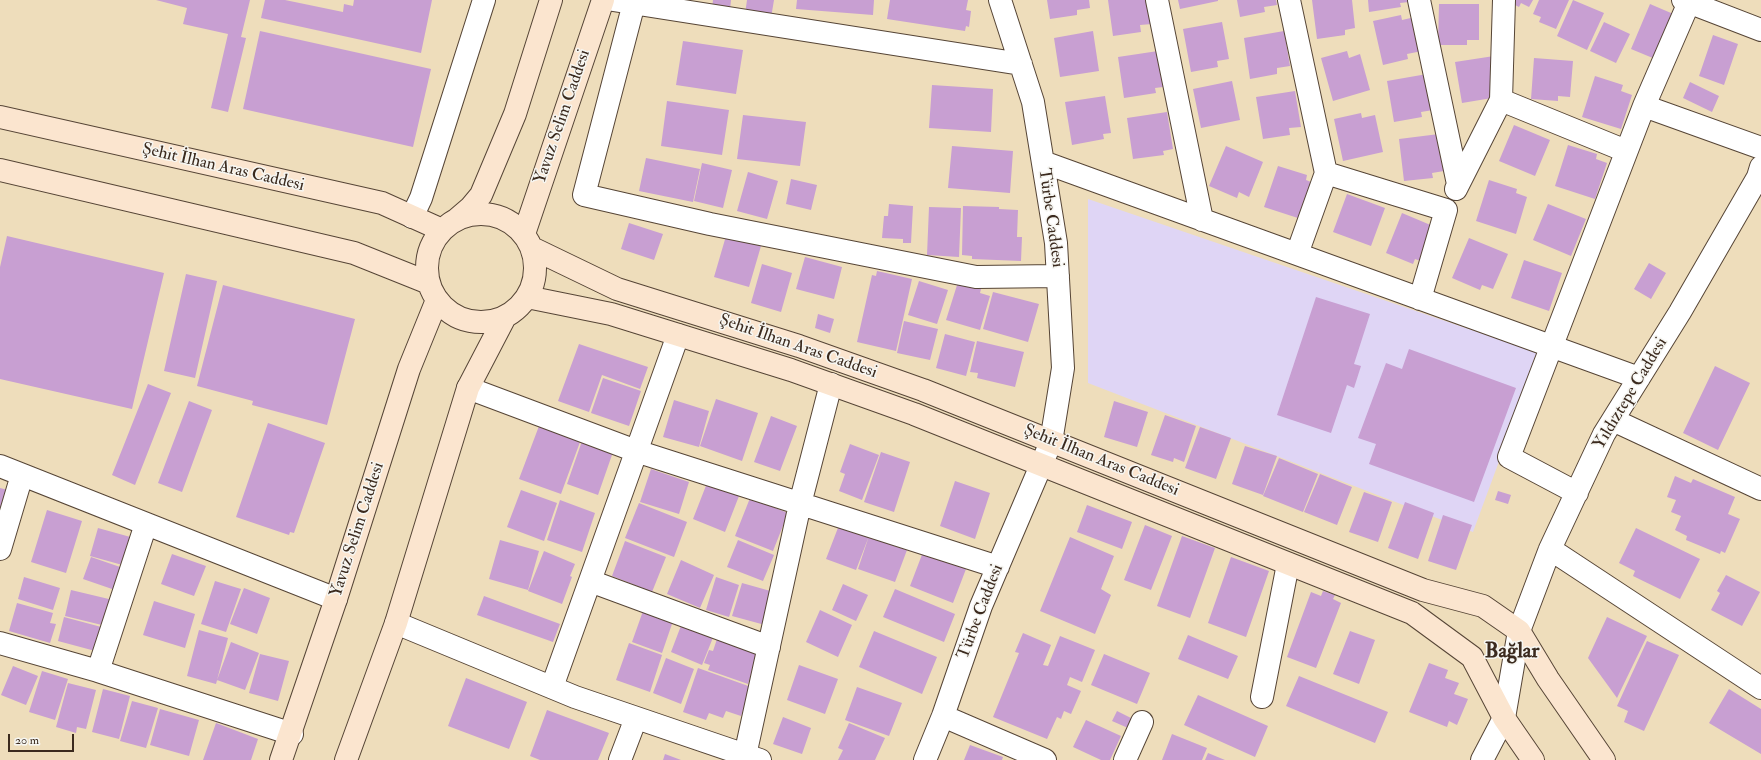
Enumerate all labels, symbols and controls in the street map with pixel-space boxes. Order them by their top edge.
street label: Yavuz Selim Caddesi [530,47,596,187]
street label: Şehit İlhan Aras Caddesi [140,139,306,197]
street label: Türbe Caddesi [1033,167,1067,269]
street label: Şehit İlhan Aras Caddesi [716,310,880,384]
street label: Yıldıztepe Caddesi [1590,334,1672,454]
street label: Şehit İlhan Aras Caddesi [1020,421,1182,501]
street label: Yavuz Selim Caddesi [327,460,389,600]
street label: Türbe Caddesi [954,562,1008,662]
district label: Bağlar [1485,639,1539,665]
scale bar [10,726,76,752]
text: 20 m [15,733,39,748]

